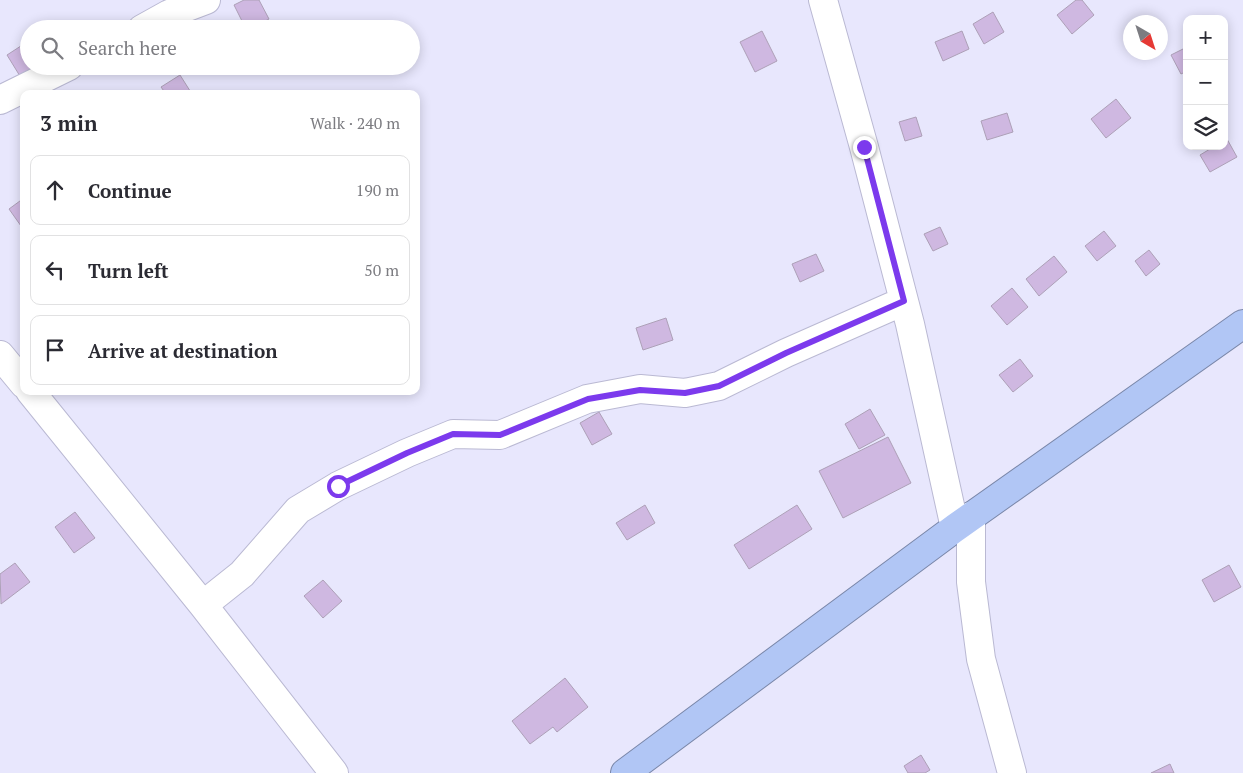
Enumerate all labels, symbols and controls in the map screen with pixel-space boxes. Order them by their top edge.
north arrow [1123,15,1168,60]
map controls [1183,15,1228,150]
button: + [1183,15,1228,60]
search box [20,20,420,75]
icon: search [38,34,66,62]
text: Search here [78,35,177,60]
button: − [1183,60,1228,105]
button: layers [1183,105,1228,150]
text: 3 min [40,109,97,137]
text: Walk · 240 m [310,112,400,134]
route end [853,136,876,159]
icon: ahead [41,176,69,204]
text: Continue [88,178,172,203]
text: 190 m [356,179,399,201]
icon: left [41,256,69,284]
text: Turn left [88,258,169,283]
text: 50 m [364,259,399,281]
icon: arrive [41,336,69,364]
text: Arrive at destination [88,338,277,363]
route start [327,475,350,498]

